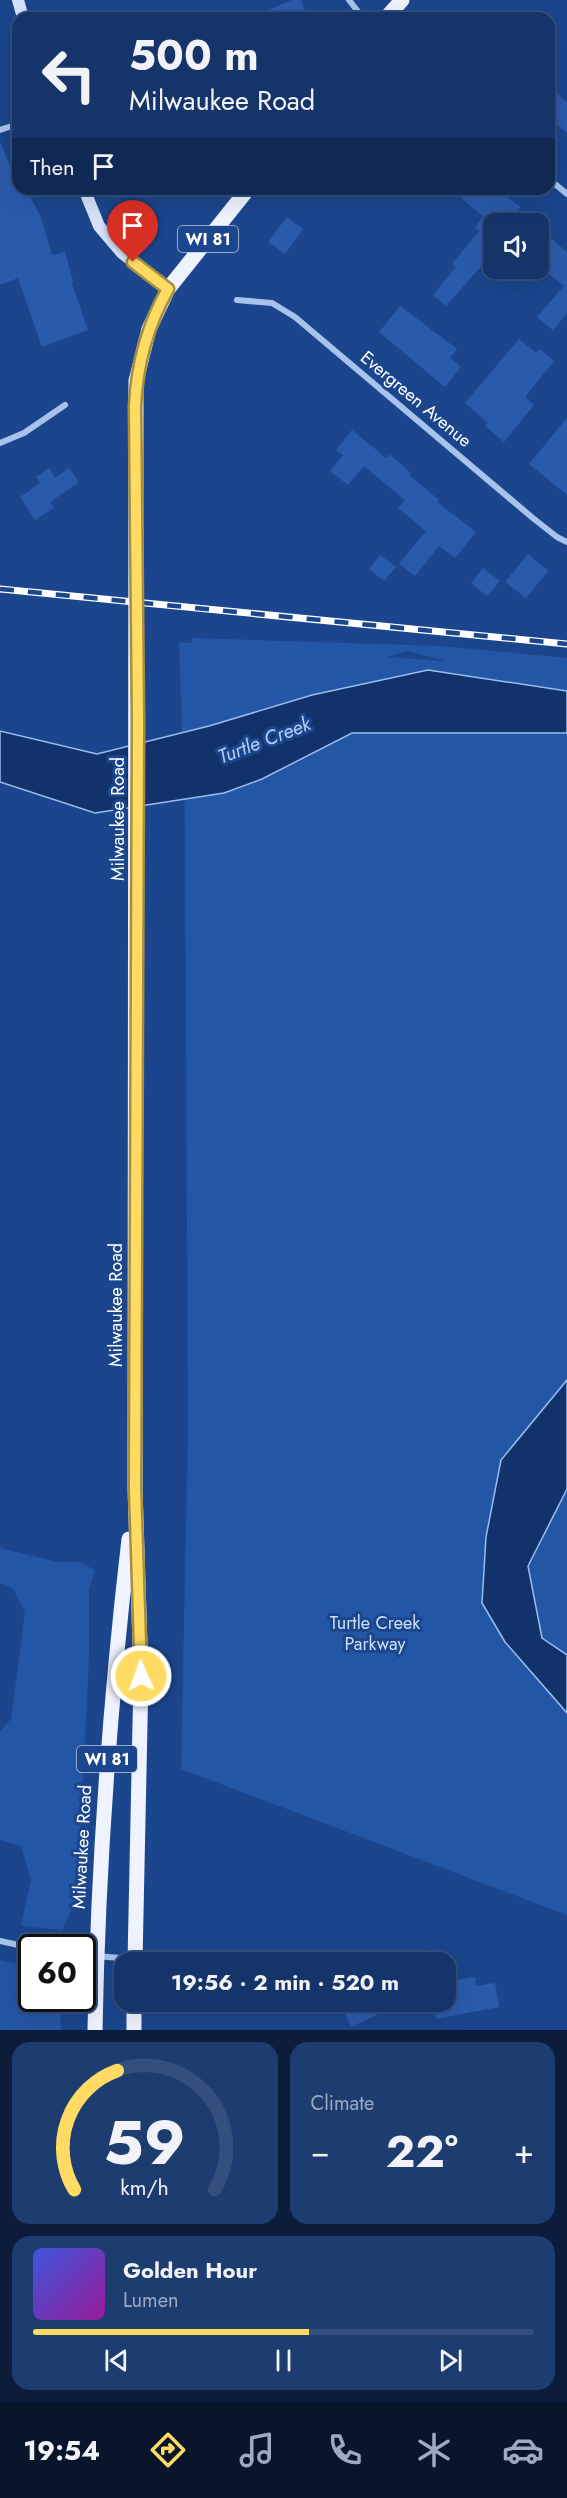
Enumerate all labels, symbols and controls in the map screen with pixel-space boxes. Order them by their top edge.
text: 500 m [129,25,259,86]
icon: left [30,36,108,114]
text: Milwaukee Road [129,81,315,120]
icon: arrive [87,150,120,183]
text: Then [30,151,75,183]
pin [107,200,158,262]
icon: arrive [116,209,149,242]
map controls [483,213,549,279]
button: sound [483,213,549,279]
road number: WI 81 [178,226,238,252]
street label: Evergreen Avenue [355,345,477,453]
water label: Turtle Creek [213,709,316,771]
street label: Milwaukee Road [105,757,131,881]
street label: Milwaukee Road [103,1243,129,1367]
park label: Turtle Creek Parkway [330,1610,420,1657]
position arrow [109,1644,173,1708]
road number: WI 81 [77,1746,137,1772]
street label: Milwaukee Road [66,1784,98,1910]
speed limit sign: 60 [18,1934,96,2012]
text: 19:56 · 2 min · 520 m [171,1966,399,1998]
text: Climate [311,2089,374,2118]
text: 59 [104,2097,186,2187]
text: 22° [386,2119,458,2184]
text: − [311,2128,330,2175]
text: + [514,2128,534,2175]
text: km/h [121,2172,169,2203]
text: Golden Hour [123,2254,257,2286]
text: Lumen [123,2286,179,2315]
icon: previous [100,2344,133,2377]
icon: pause [267,2344,300,2377]
icon: next [434,2344,467,2377]
icon: directions [147,2429,189,2471]
icon: music [236,2429,278,2471]
icon: phone [324,2429,366,2471]
icon: climate [413,2429,455,2471]
icon: car [502,2429,544,2471]
text: 19:54 [23,2431,100,2470]

